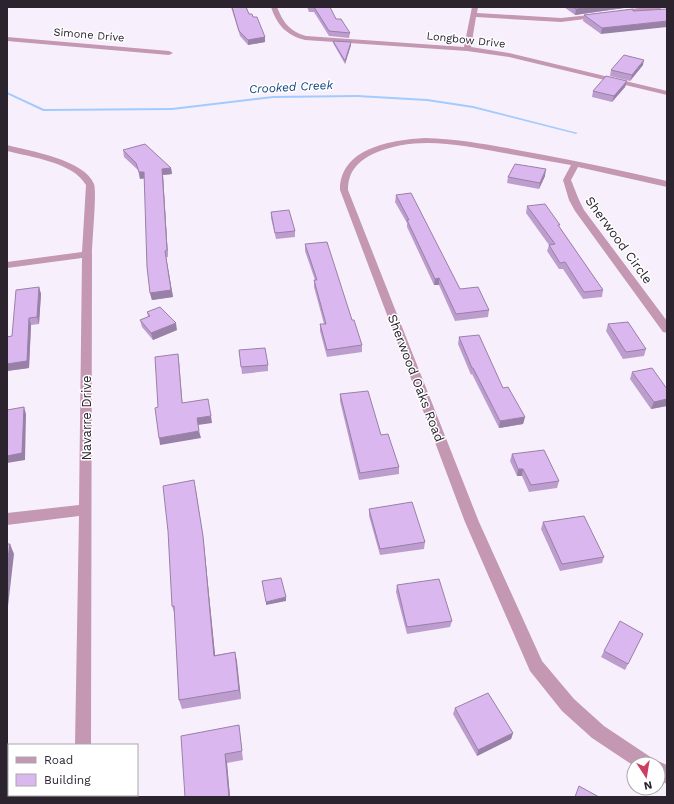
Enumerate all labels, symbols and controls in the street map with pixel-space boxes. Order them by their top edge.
street label: Simone Drive [53,25,125,45]
street label: Longbow Drive [426,29,506,51]
water label: Crooked Creek [249,78,334,96]
street label: Sherwood Circle [582,193,656,287]
street label: Sherwood Oaks Road [385,312,447,444]
street label: Navarre Drive [79,375,94,461]
legend [8,744,138,796]
text: Road [44,753,73,767]
north arrow [626,756,666,796]
text: Building [44,773,91,787]
text: N [643,778,653,792]

